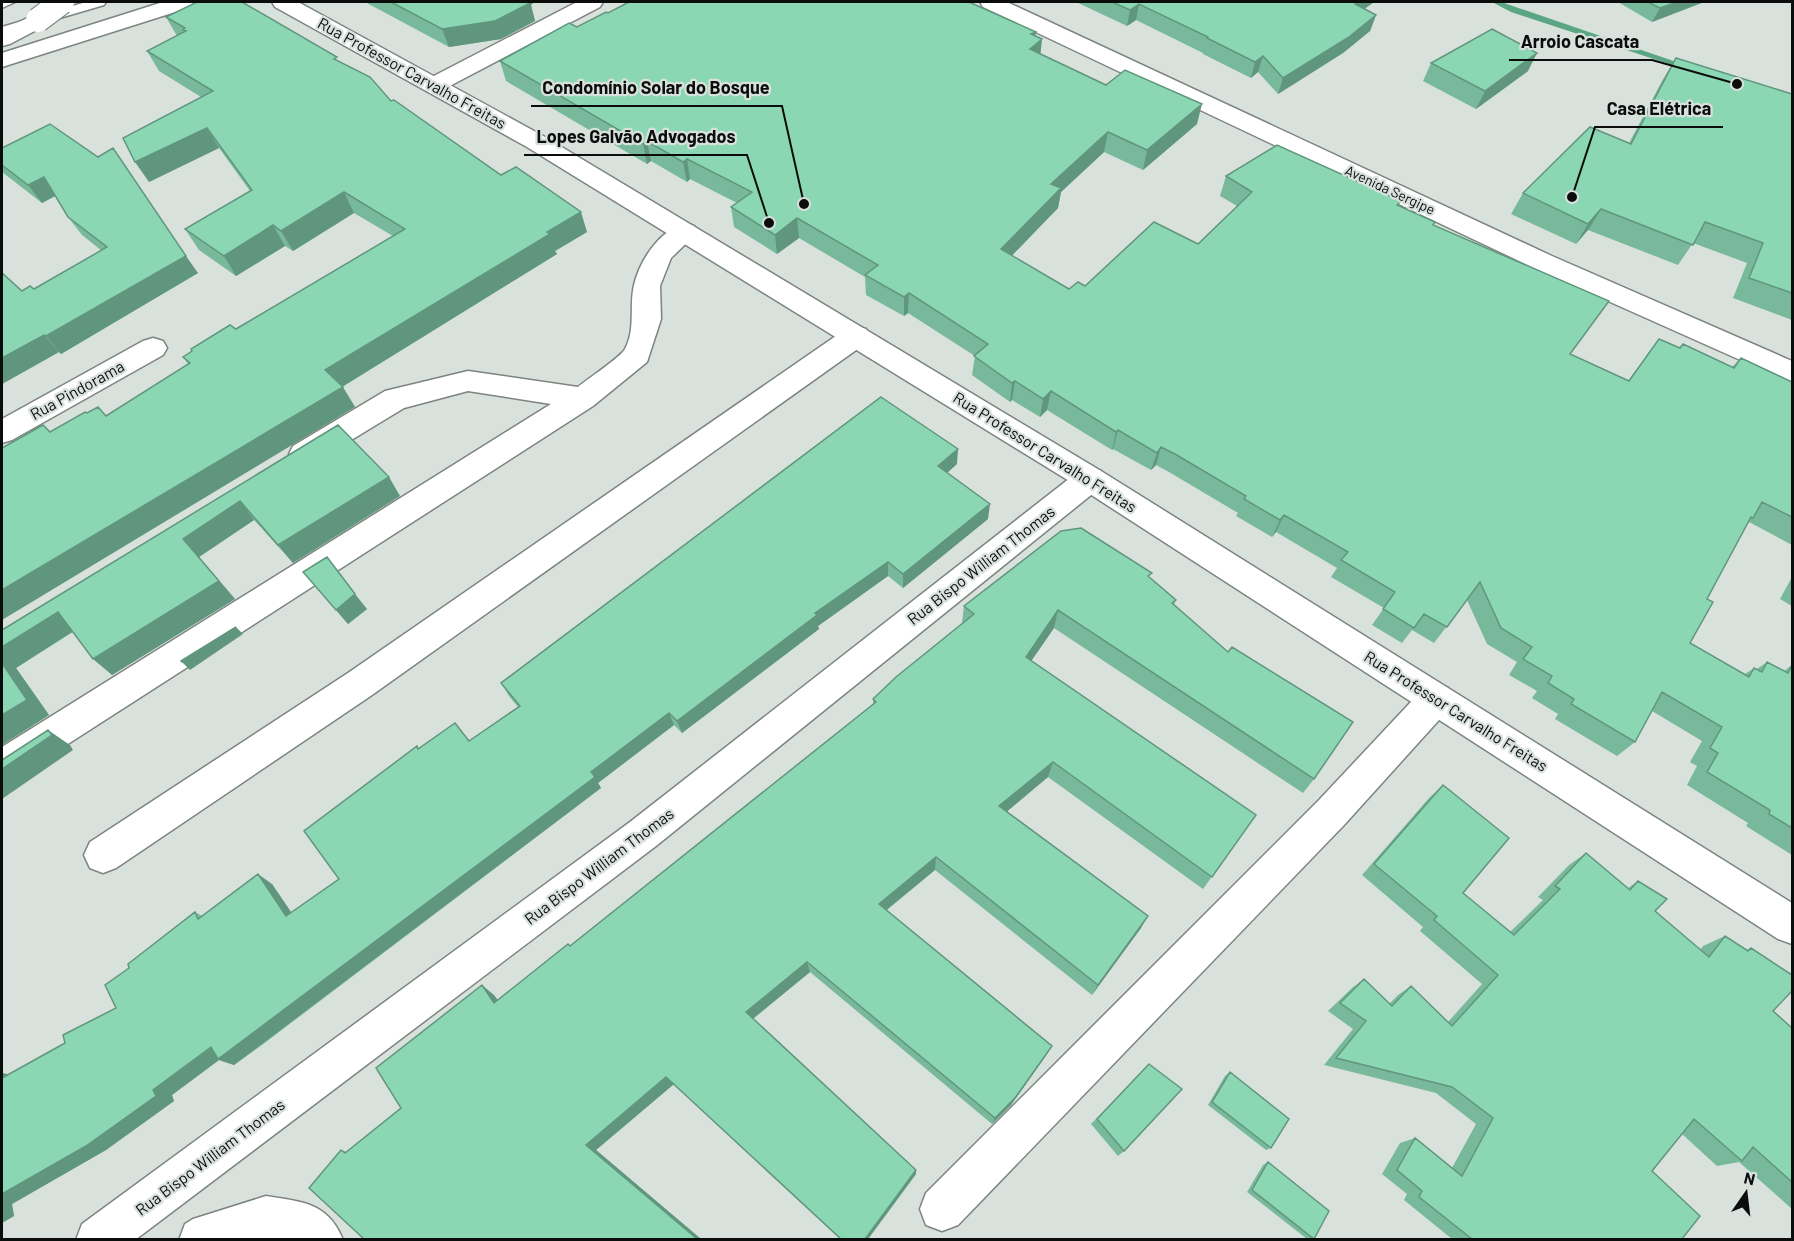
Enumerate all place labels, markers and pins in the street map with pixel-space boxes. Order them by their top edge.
callout: Arroio Cascata [1509,24,1652,60]
callout: Condomínio Solar do Bosque [531,70,782,106]
callout: Casa Elétrica [1595,91,1723,127]
callout: Lopes Galvão Advogados [524,119,747,155]

